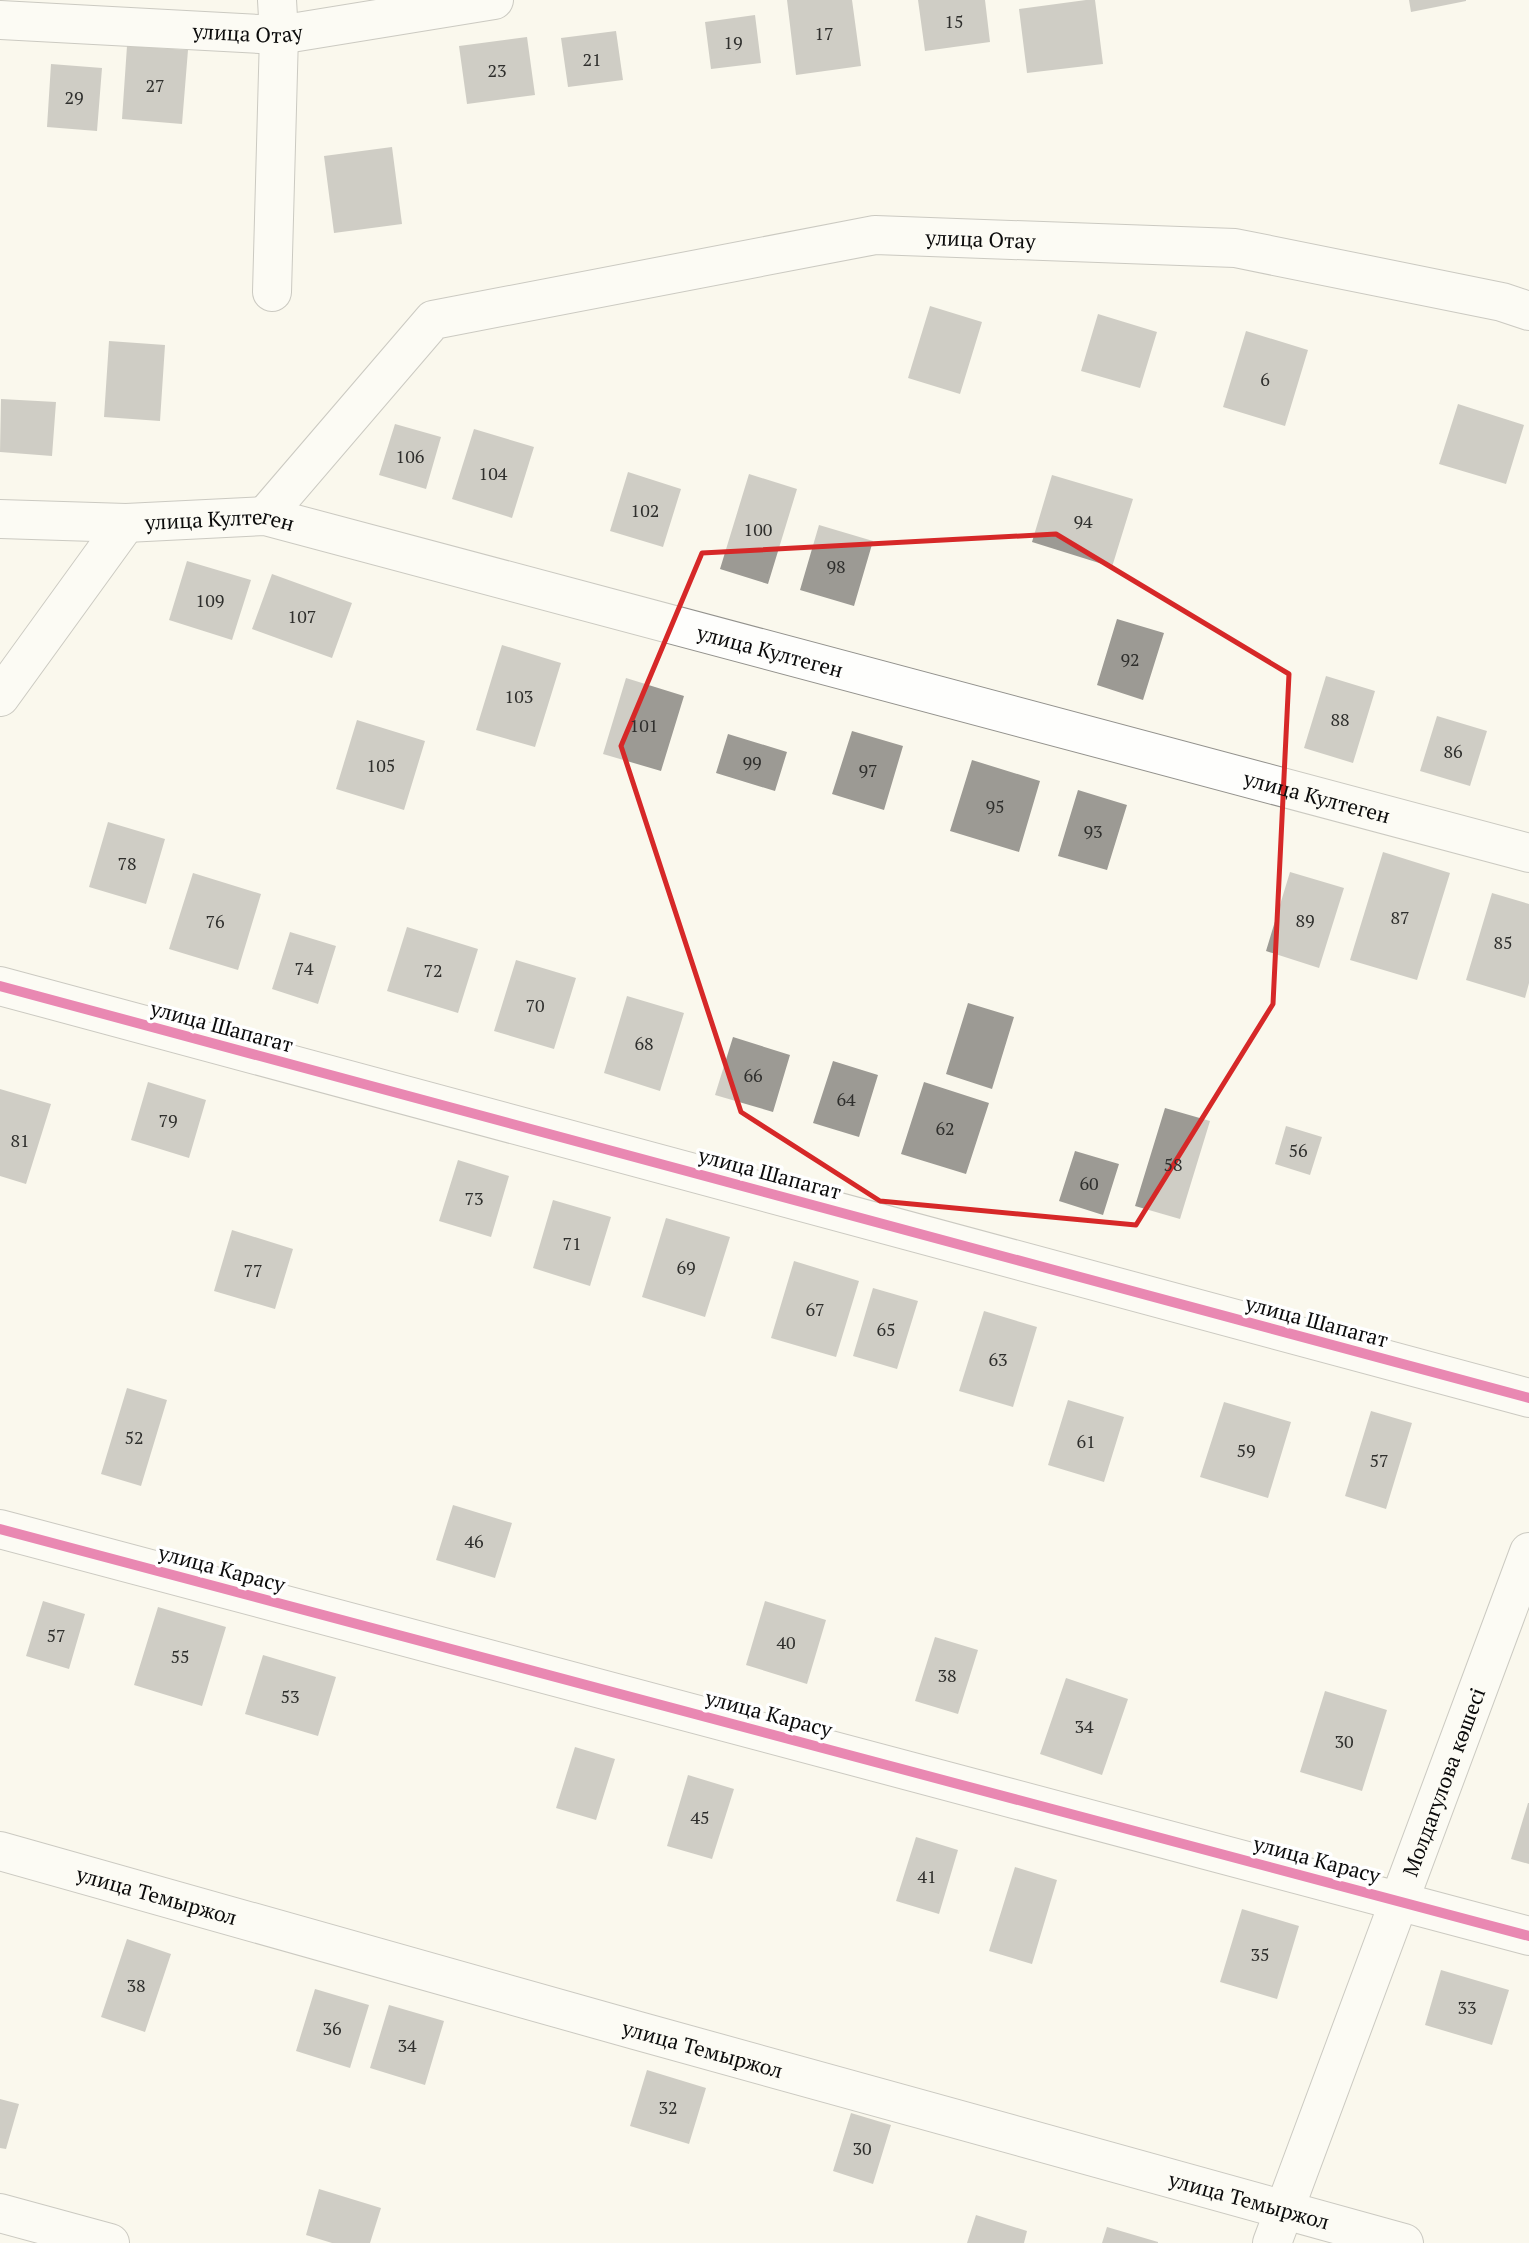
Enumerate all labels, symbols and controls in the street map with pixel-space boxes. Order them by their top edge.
house number: 15 [944,9,964,33]
street label: улица Отау [191,16,305,49]
house number: 17 [814,21,834,45]
house number: 19 [723,30,743,54]
house number: 21 [582,47,602,71]
house number: 23 [487,58,507,82]
house number: 27 [145,73,165,97]
house number: 29 [64,85,84,109]
street label: улица Отау [924,223,1037,255]
house number: 6 [1260,367,1270,391]
house number: 106 [396,444,425,468]
house number: 104 [479,461,508,485]
house number: 102 [631,498,659,522]
street label: улица Култеген [143,502,298,537]
house number: 94 [1073,509,1093,533]
house number: 100 [744,517,772,541]
house number: 98 [826,554,846,578]
house number: 109 [196,588,224,612]
house number: 107 [288,604,316,628]
street label: улица Култеген [693,618,846,684]
house number: 92 [1120,647,1140,671]
house number: 103 [505,684,533,708]
house number: 88 [1330,707,1350,731]
house number: 101 [630,713,658,737]
house number: 86 [1443,739,1463,763]
house number: 99 [742,750,762,774]
house number: 105 [367,753,395,777]
house number: 97 [858,758,878,782]
street label: улица Култеген [1240,763,1393,829]
house number: 95 [985,794,1005,818]
house number: 93 [1083,819,1103,843]
house number: 78 [117,851,137,875]
house number: 87 [1390,905,1410,929]
house number: 89 [1295,908,1315,932]
house number: 76 [205,909,225,933]
house number: 85 [1493,930,1513,954]
house number: 74 [294,956,314,980]
house number: 72 [423,958,443,982]
street label: улица Шапагат [147,993,296,1058]
house number: 70 [525,993,545,1017]
house number: 68 [634,1031,654,1055]
house number: 66 [743,1063,763,1087]
house number: 64 [836,1087,856,1111]
house number: 79 [158,1108,178,1132]
house number: 62 [935,1116,955,1140]
house number: 81 [10,1128,30,1152]
house number: 56 [1288,1138,1308,1162]
street label: улица Шапагат [695,1140,844,1205]
house number: 58 [1163,1152,1183,1176]
house number: 60 [1079,1171,1099,1195]
house number: 73 [464,1186,484,1210]
house number: 71 [562,1231,582,1255]
house number: 69 [676,1255,696,1279]
house number: 77 [243,1258,263,1282]
street label: улица Шапагат [1242,1288,1391,1353]
house number: 67 [805,1297,825,1321]
house number: 65 [876,1317,896,1341]
house number: 63 [988,1347,1008,1371]
house number: 52 [124,1425,144,1449]
house number: 61 [1076,1429,1096,1453]
house number: 59 [1236,1438,1256,1462]
house number: 57 [1369,1448,1389,1472]
house number: 46 [464,1529,484,1553]
street label: улица Карасу [155,1537,289,1598]
house number: 57 [46,1623,66,1647]
house number: 40 [776,1630,796,1654]
house number: 55 [170,1644,190,1668]
house number: 38 [937,1663,957,1687]
street label: улица Карасу [702,1682,836,1743]
house number: 53 [280,1684,300,1708]
street label: Молдагулова көшесі [1396,1684,1491,1880]
house number: 34 [1074,1714,1094,1738]
house number: 30 [1334,1729,1354,1753]
house number: 45 [690,1805,710,1829]
street label: улица Карасу [1250,1828,1384,1889]
street label: улица Темыржол [73,1859,240,1931]
house number: 41 [917,1864,937,1888]
house number: 35 [1250,1942,1270,1966]
house number: 38 [126,1973,146,1997]
house number: 33 [1457,1995,1477,2019]
street label: улица Темыржол [618,2013,786,2084]
house number: 36 [322,2016,342,2040]
house number: 34 [397,2033,417,2057]
house number: 32 [658,2095,678,2119]
house number: 30 [852,2136,872,2160]
street label: улица Темыржол [1165,2164,1333,2236]

